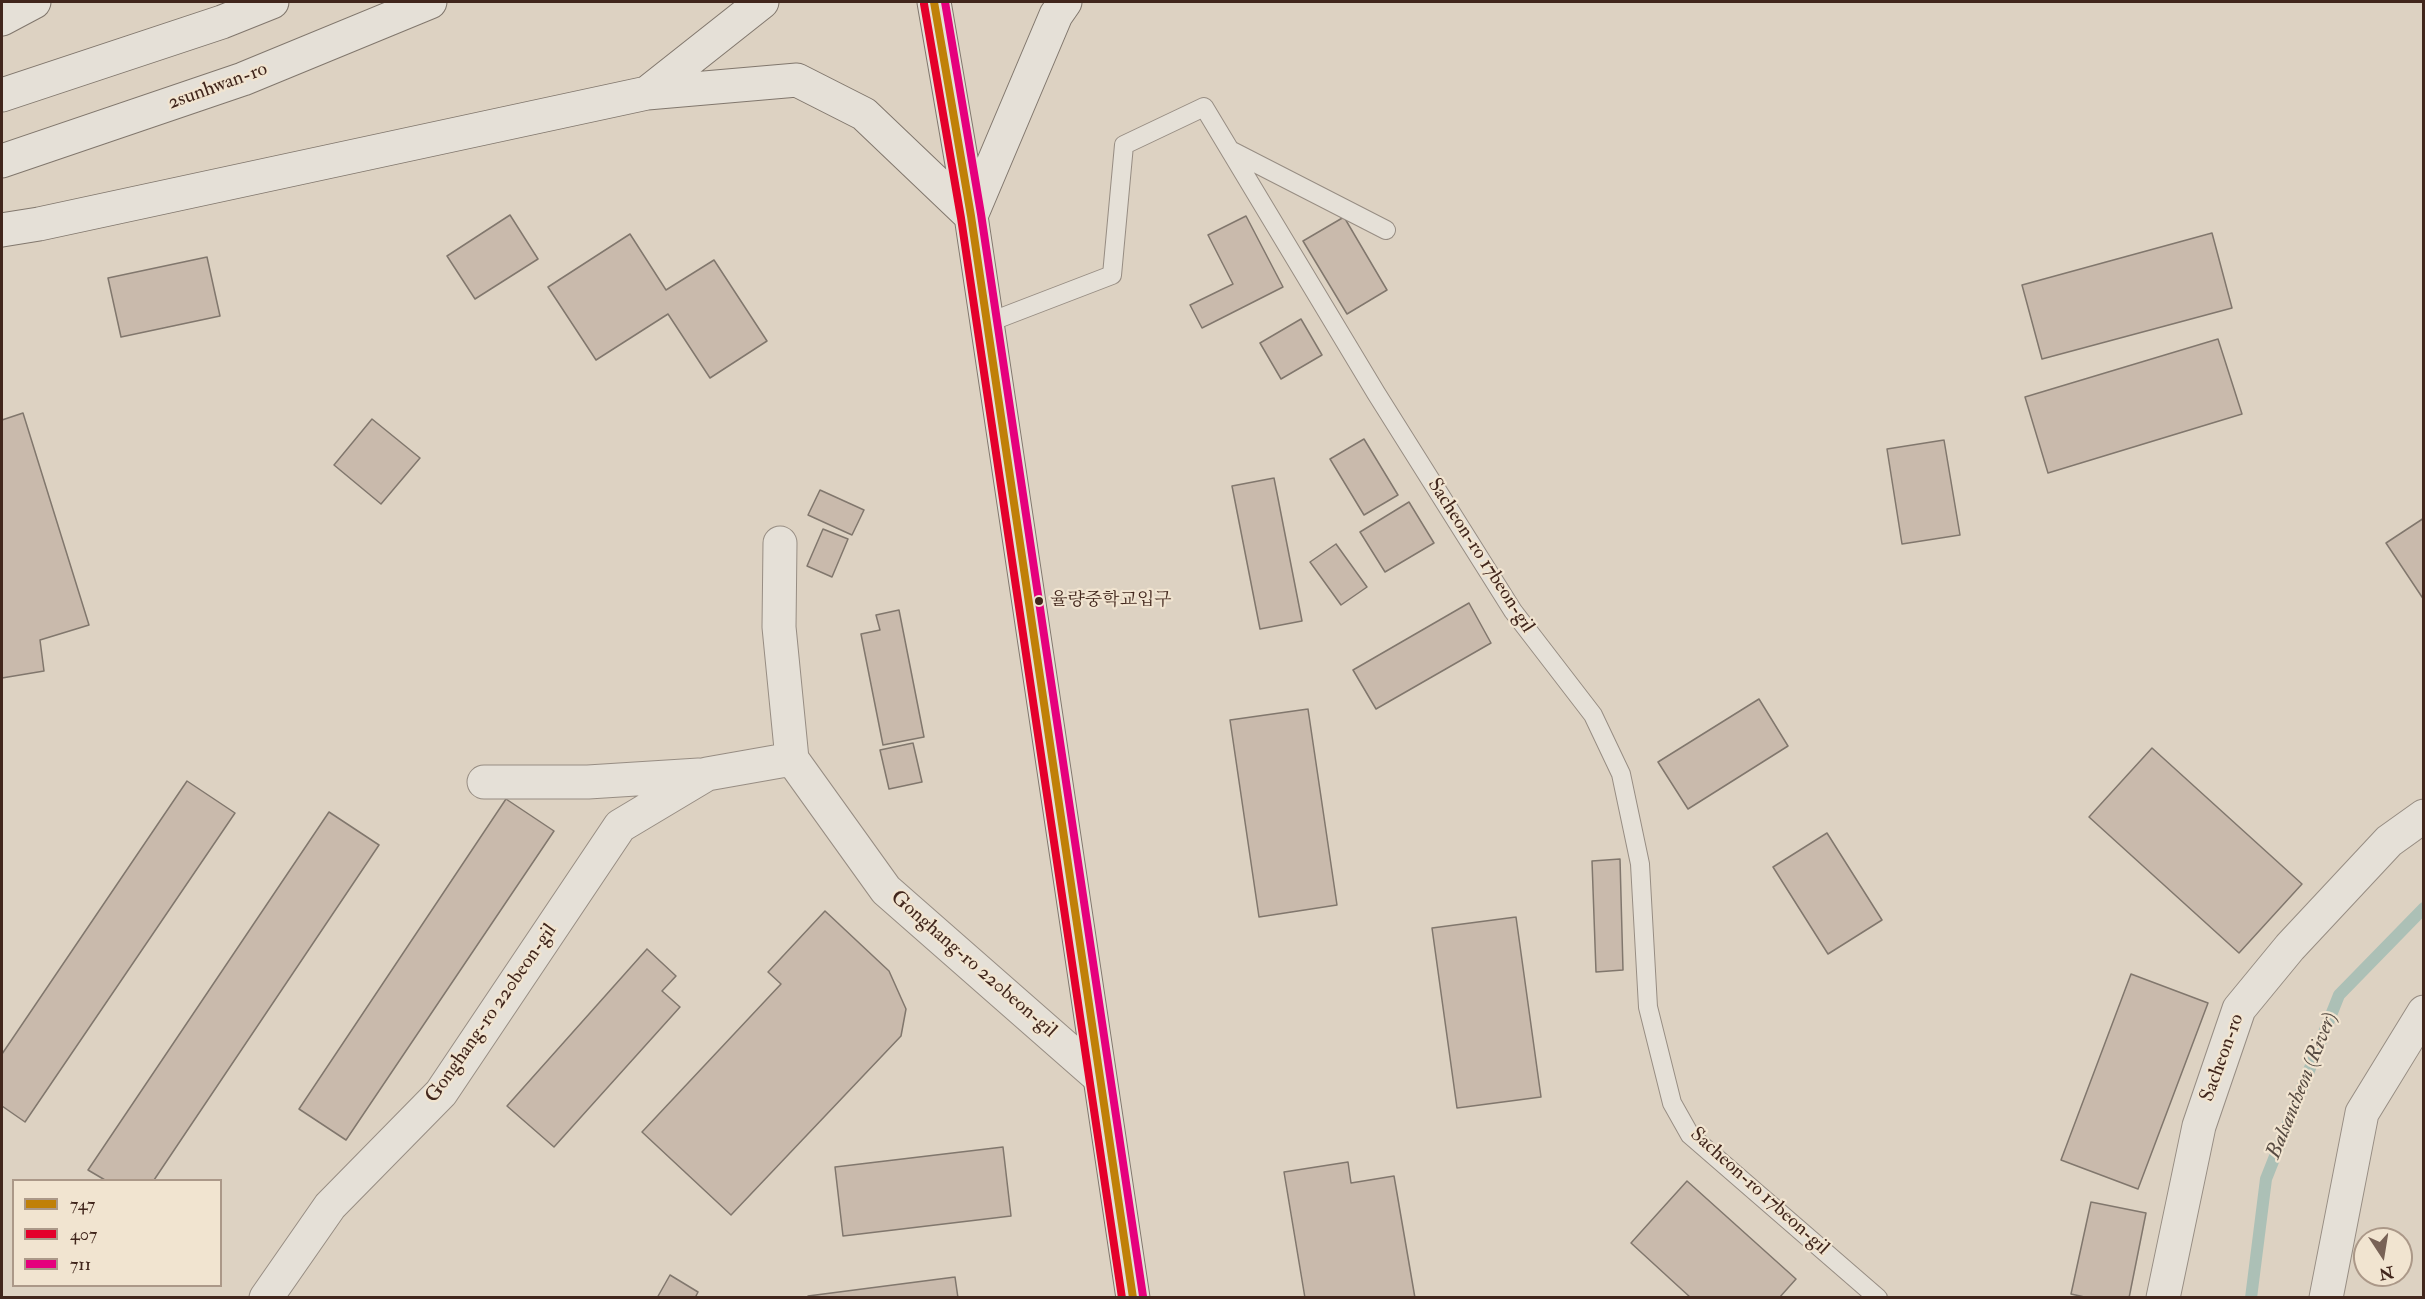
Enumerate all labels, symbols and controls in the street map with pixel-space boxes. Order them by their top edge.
street label: 2sunhwan-ro [165,58,271,116]
street label: Sacheon-ro 17beon-gil [1421,474,1539,638]
place label: 율량중학교입구 [1050,590,1172,612]
marker: 율량중학교입구 [1033,595,1045,607]
street label: Gonghang-ro 220beon-gil [885,886,1061,1044]
street label: Gonghang-ro 220beon-gil [421,920,563,1108]
water label: Balsancheon (River) [2262,1009,2344,1163]
street label: Sacheon-ro [2196,1011,2250,1105]
street label: Sacheon-ro 17beon-gil [1684,1123,1834,1261]
legend [12,1179,222,1287]
text: 747 [70,1193,95,1216]
text: 407 [70,1223,97,1246]
north arrow [2353,1227,2413,1287]
text: 711 [70,1253,91,1276]
text: N [2377,1261,2395,1284]

